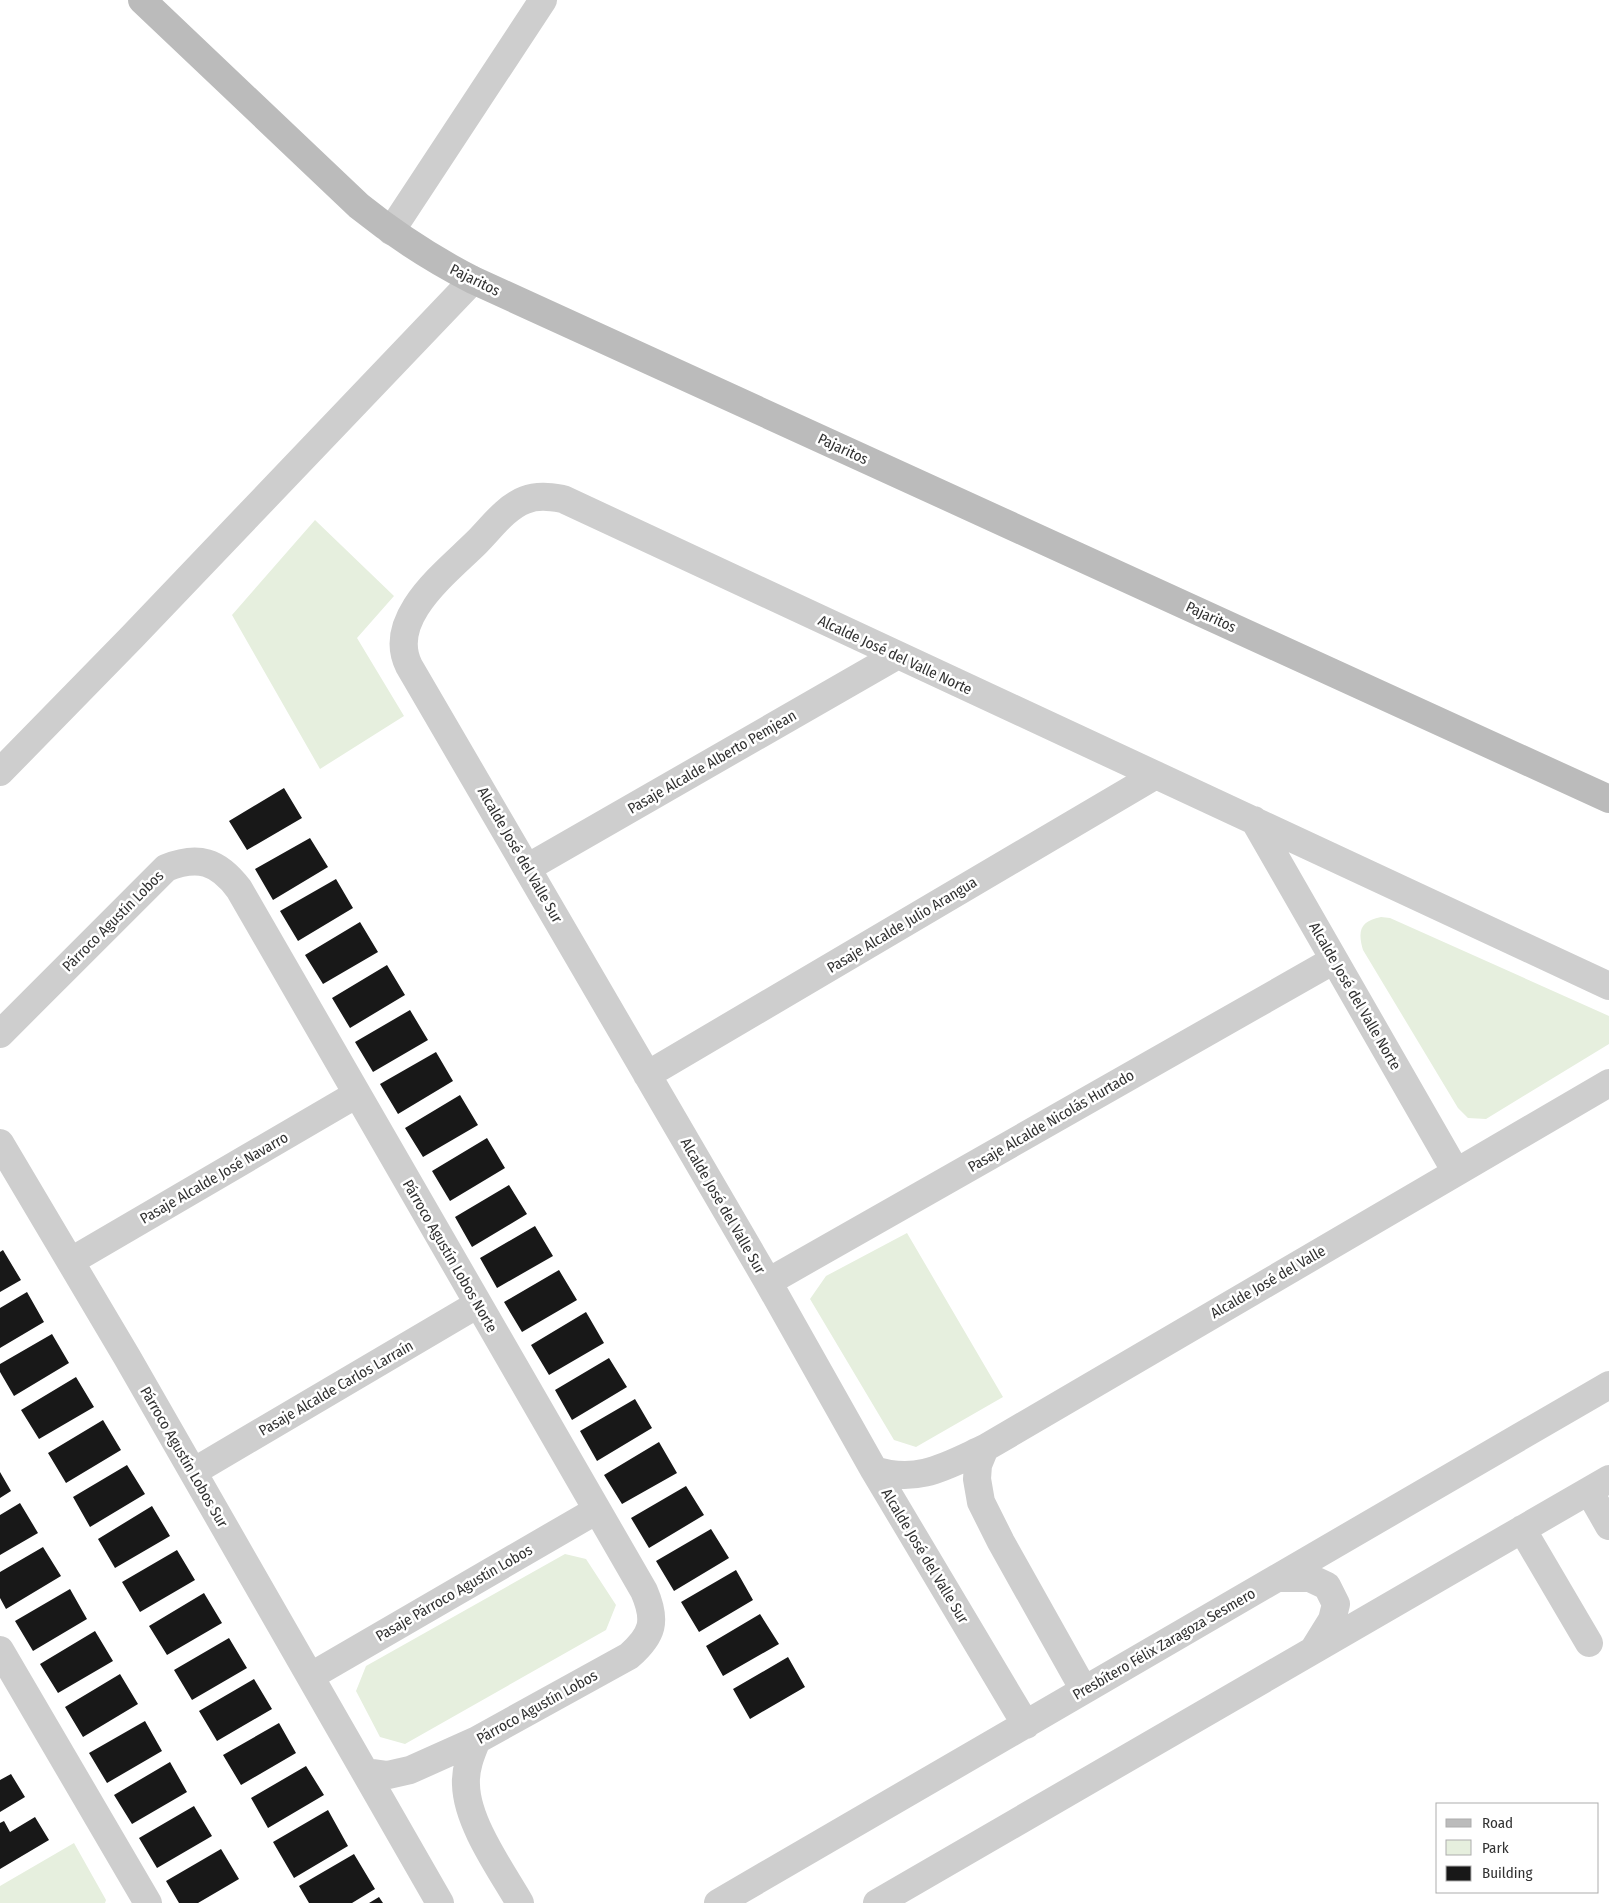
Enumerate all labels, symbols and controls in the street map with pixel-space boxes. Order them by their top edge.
street label: Pajaritos [447,260,503,300]
street label: Pajaritos [815,430,871,468]
street label: Pajaritos [1183,598,1239,636]
street label: Alcalde José del Valle Norte [815,611,975,699]
street label: Pasaje Alcalde Alberto Pemjean [624,706,800,818]
street label: Alcalde José del Valle Sur [474,784,567,927]
street label: Párroco Agustín Lobos [59,867,167,975]
street label: Pasaje Alcalde Julio Arangua [824,873,980,977]
street label: Alcalde José del Valle Norte [1305,919,1405,1073]
street label: Pasaje Alcalde Nicolás Hurtado [965,1066,1137,1176]
street label: Pasaje Alcalde José Navarro [137,1128,291,1228]
street label: Alcalde José del Valle Sur [677,1135,770,1278]
street label: Párroco Agustín Lobos Norte [399,1176,501,1336]
street label: Alcalde José del Valle [1207,1242,1329,1322]
street label: Pasaje Alcalde Carlos Larraín [256,1336,416,1440]
street label: Párroco Agustín Lobos Sur [136,1383,232,1531]
street label: Alcalde José del Valle Sur [878,1485,973,1627]
street label: Pasaje Párroco Agustín Lobos [372,1541,536,1645]
street label: Presbítero Félix Zaragoza Sesmero [1070,1584,1259,1704]
street label: Párroco Agustín Lobos [473,1666,601,1748]
legend [1436,1803,1599,1893]
text: Road [1482,1814,1513,1832]
text: Park [1482,1839,1509,1857]
text: Building [1482,1864,1533,1882]

